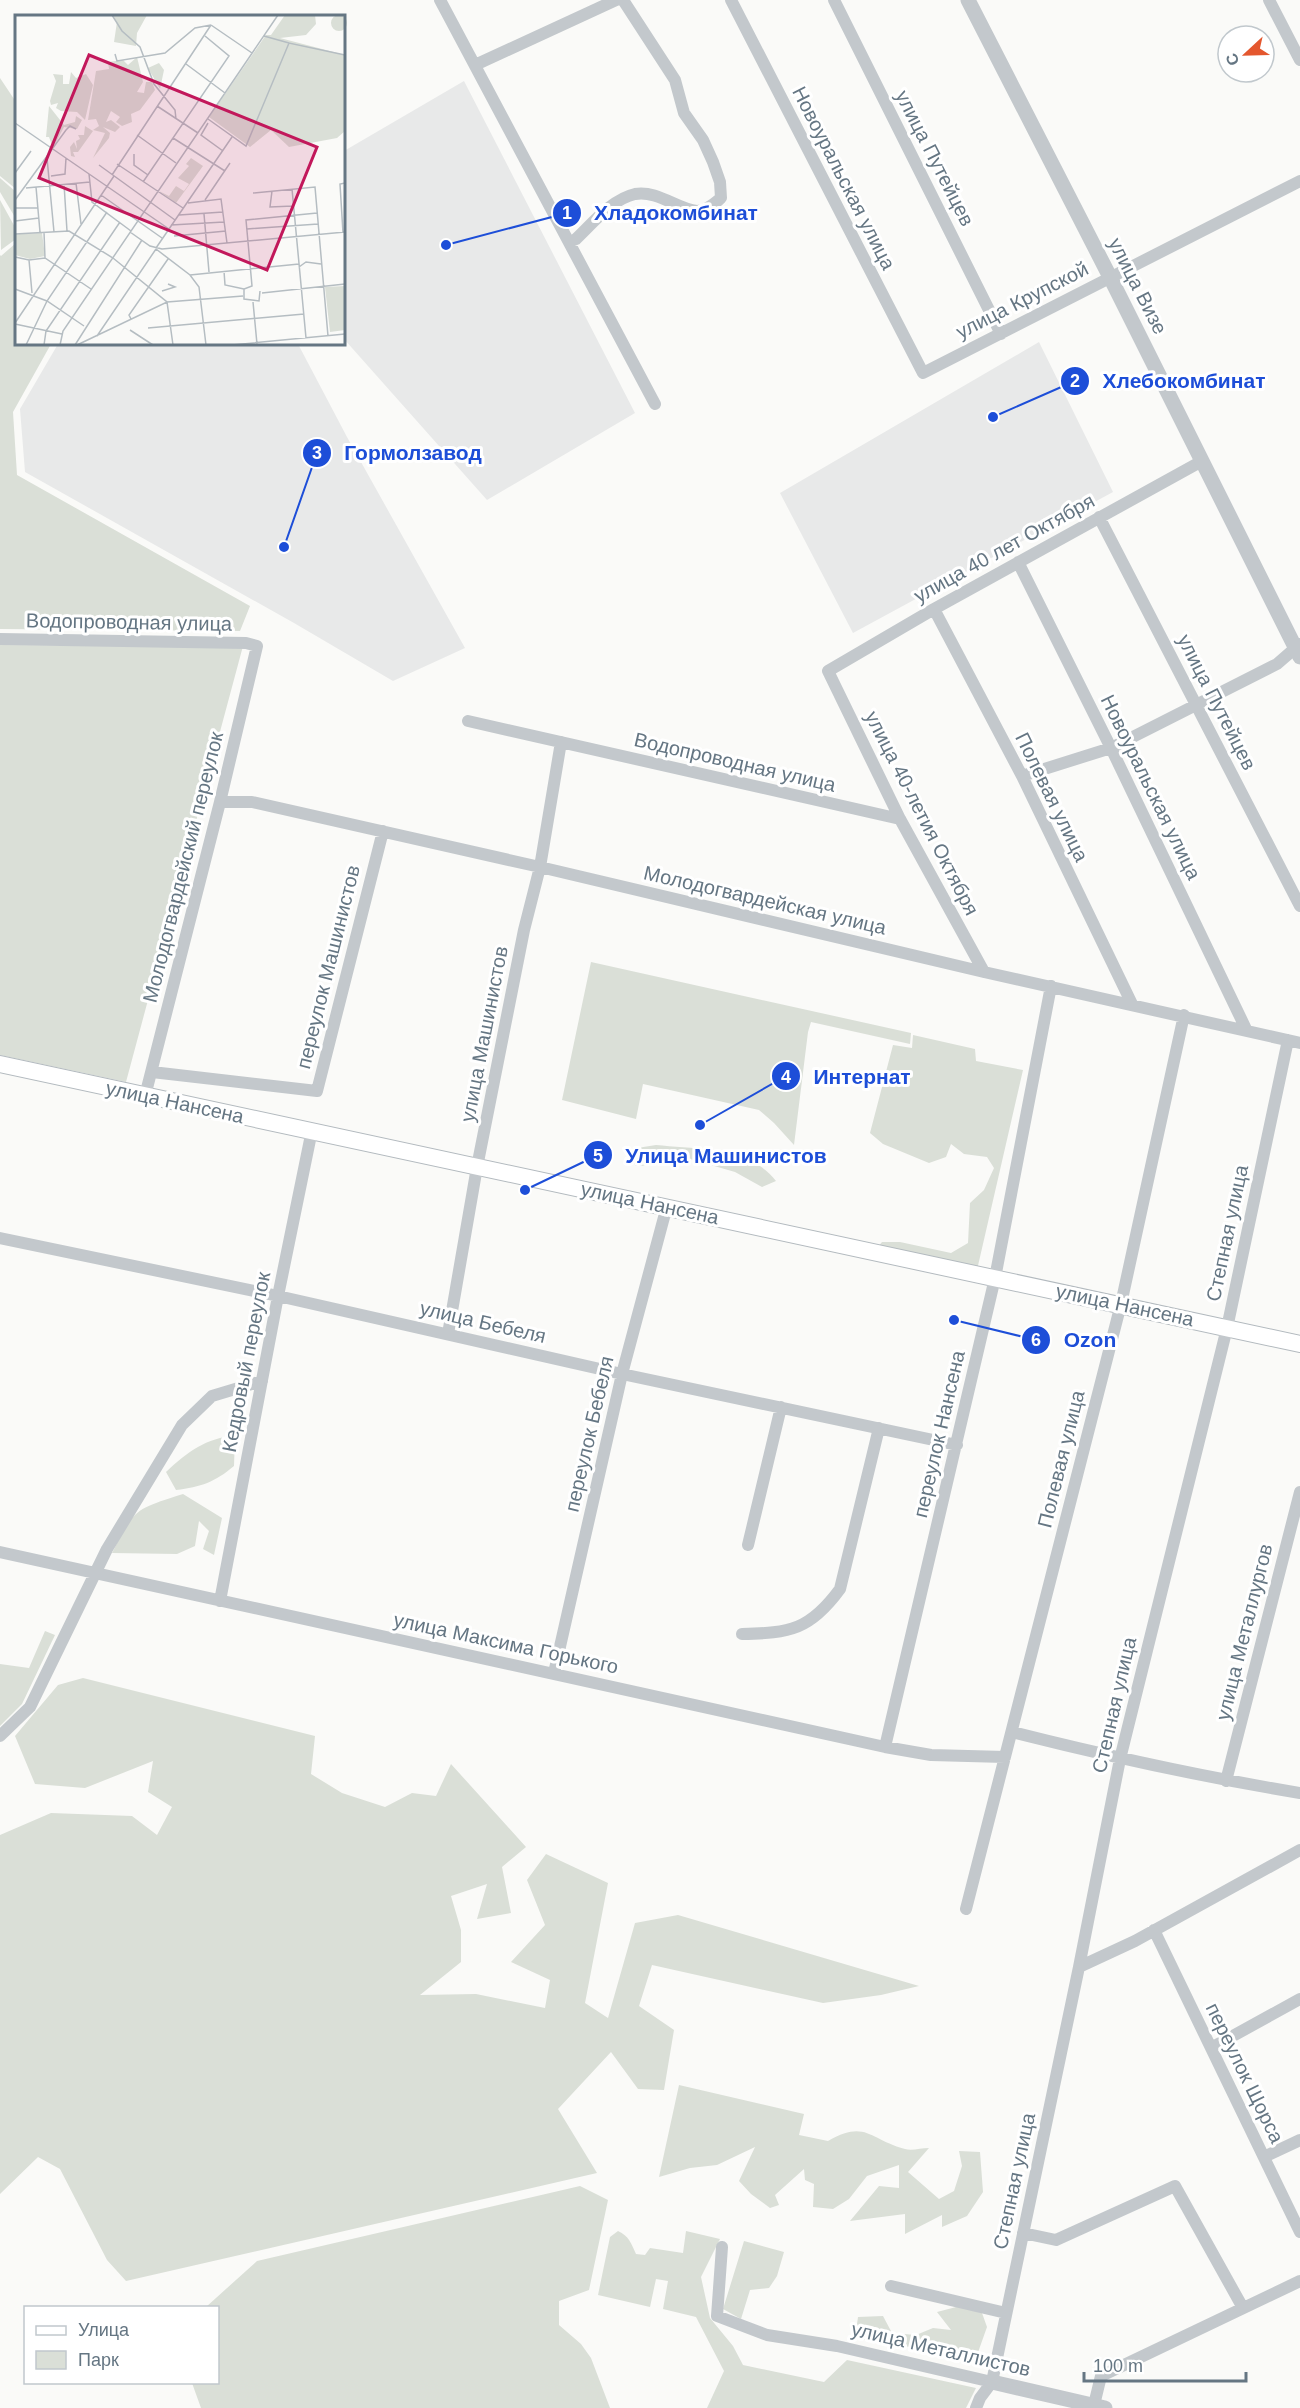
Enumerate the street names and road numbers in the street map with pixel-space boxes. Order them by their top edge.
street label: Новоуральская улица [788,83,900,274]
street label: улица Путейцев [891,87,979,229]
street label: улица Визе [1104,234,1172,338]
street label: улица Крупской [952,257,1092,343]
street label: улица 40 лет Октября [910,489,1098,607]
street label: Водопроводная улица [26,609,233,635]
street label: улица Путейцев [1173,631,1261,773]
street label: Новоуральская улица [1097,691,1206,884]
street label: улица 40-летия Октября [861,707,983,919]
street label: Водопроводная улица [632,728,839,796]
street label: Молодогвардейский переулок [139,729,227,1005]
street label: Полевая улица [1011,729,1093,866]
street label: Молодогвардейская улица [642,861,889,939]
street label: переулок Машинистов [292,863,364,1071]
street label: улица Машинистов [456,944,512,1124]
street label: улица Нансена [104,1077,247,1128]
street label: Степная улица [1202,1162,1252,1303]
street label: улица Нансена [579,1178,722,1229]
street label: Кедровый переулок [218,1270,274,1454]
street label: улица Нансена [1054,1280,1197,1331]
street label: улица Бебеля [418,1297,548,1347]
street label: переулок Нансена [909,1347,969,1520]
street label: переулок Бебеля [560,1354,618,1514]
street label: Полевая улица [1033,1387,1089,1530]
street label: улица Металлургов [1211,1542,1277,1722]
street label: улица Максима Горького [392,1608,620,1678]
street label: Степная улица [1088,1634,1141,1775]
street label: переулок Щорса [1202,1999,1289,2147]
street label: Степная улица [989,2110,1039,2251]
street label: улица Металлистов [849,2318,1033,2380]

